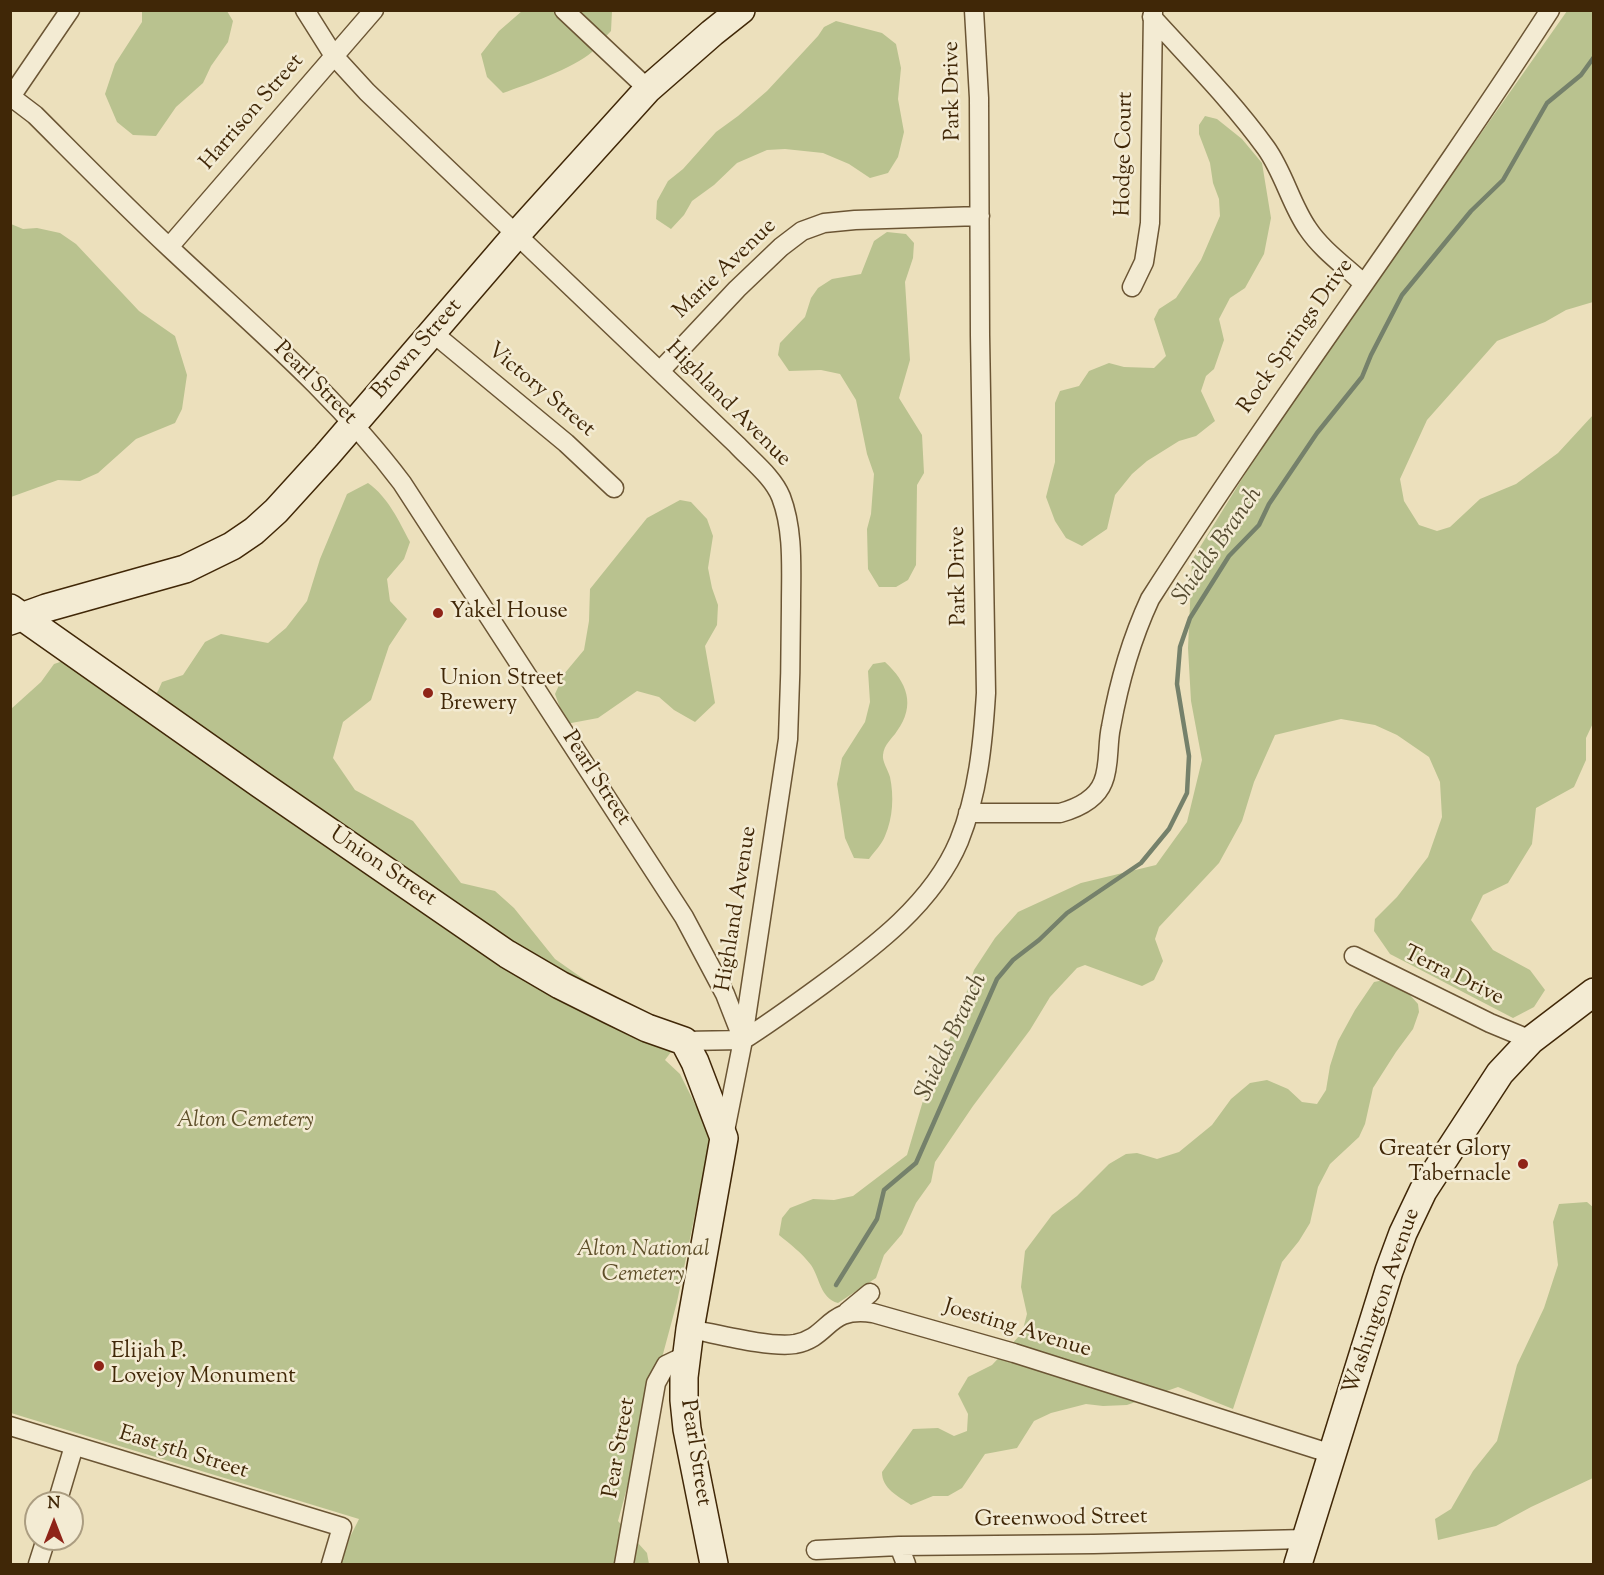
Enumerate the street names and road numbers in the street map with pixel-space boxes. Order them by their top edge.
street label: Park Drive [940,41,968,141]
street label: Harrison Street [195,50,311,176]
street label: Hodge Court [1112,91,1140,217]
street label: Marie Avenue [669,214,783,326]
street label: Rock Springs Drive [1234,254,1360,420]
street label: Brown Street [367,294,469,406]
street label: Pearl Street [267,337,361,431]
street label: Highland Avenue [659,337,795,473]
street label: Victory Street [481,338,599,444]
street label: Park Drive [946,526,974,626]
street label: Pearl Street [555,727,635,831]
street label: Union Street [323,822,441,914]
street label: Highland Avenue [712,825,764,993]
street label: Terra Drive [1399,941,1507,1013]
street label: Washington Avenue [1339,1205,1427,1399]
street label: Joesting Avenue [940,1295,1094,1365]
street label: Pear Street [599,1396,643,1500]
street label: Pearl Street [673,1398,715,1508]
street label: East 5th Street [115,1422,251,1486]
street label: Greenwood Street [974,1505,1148,1535]

